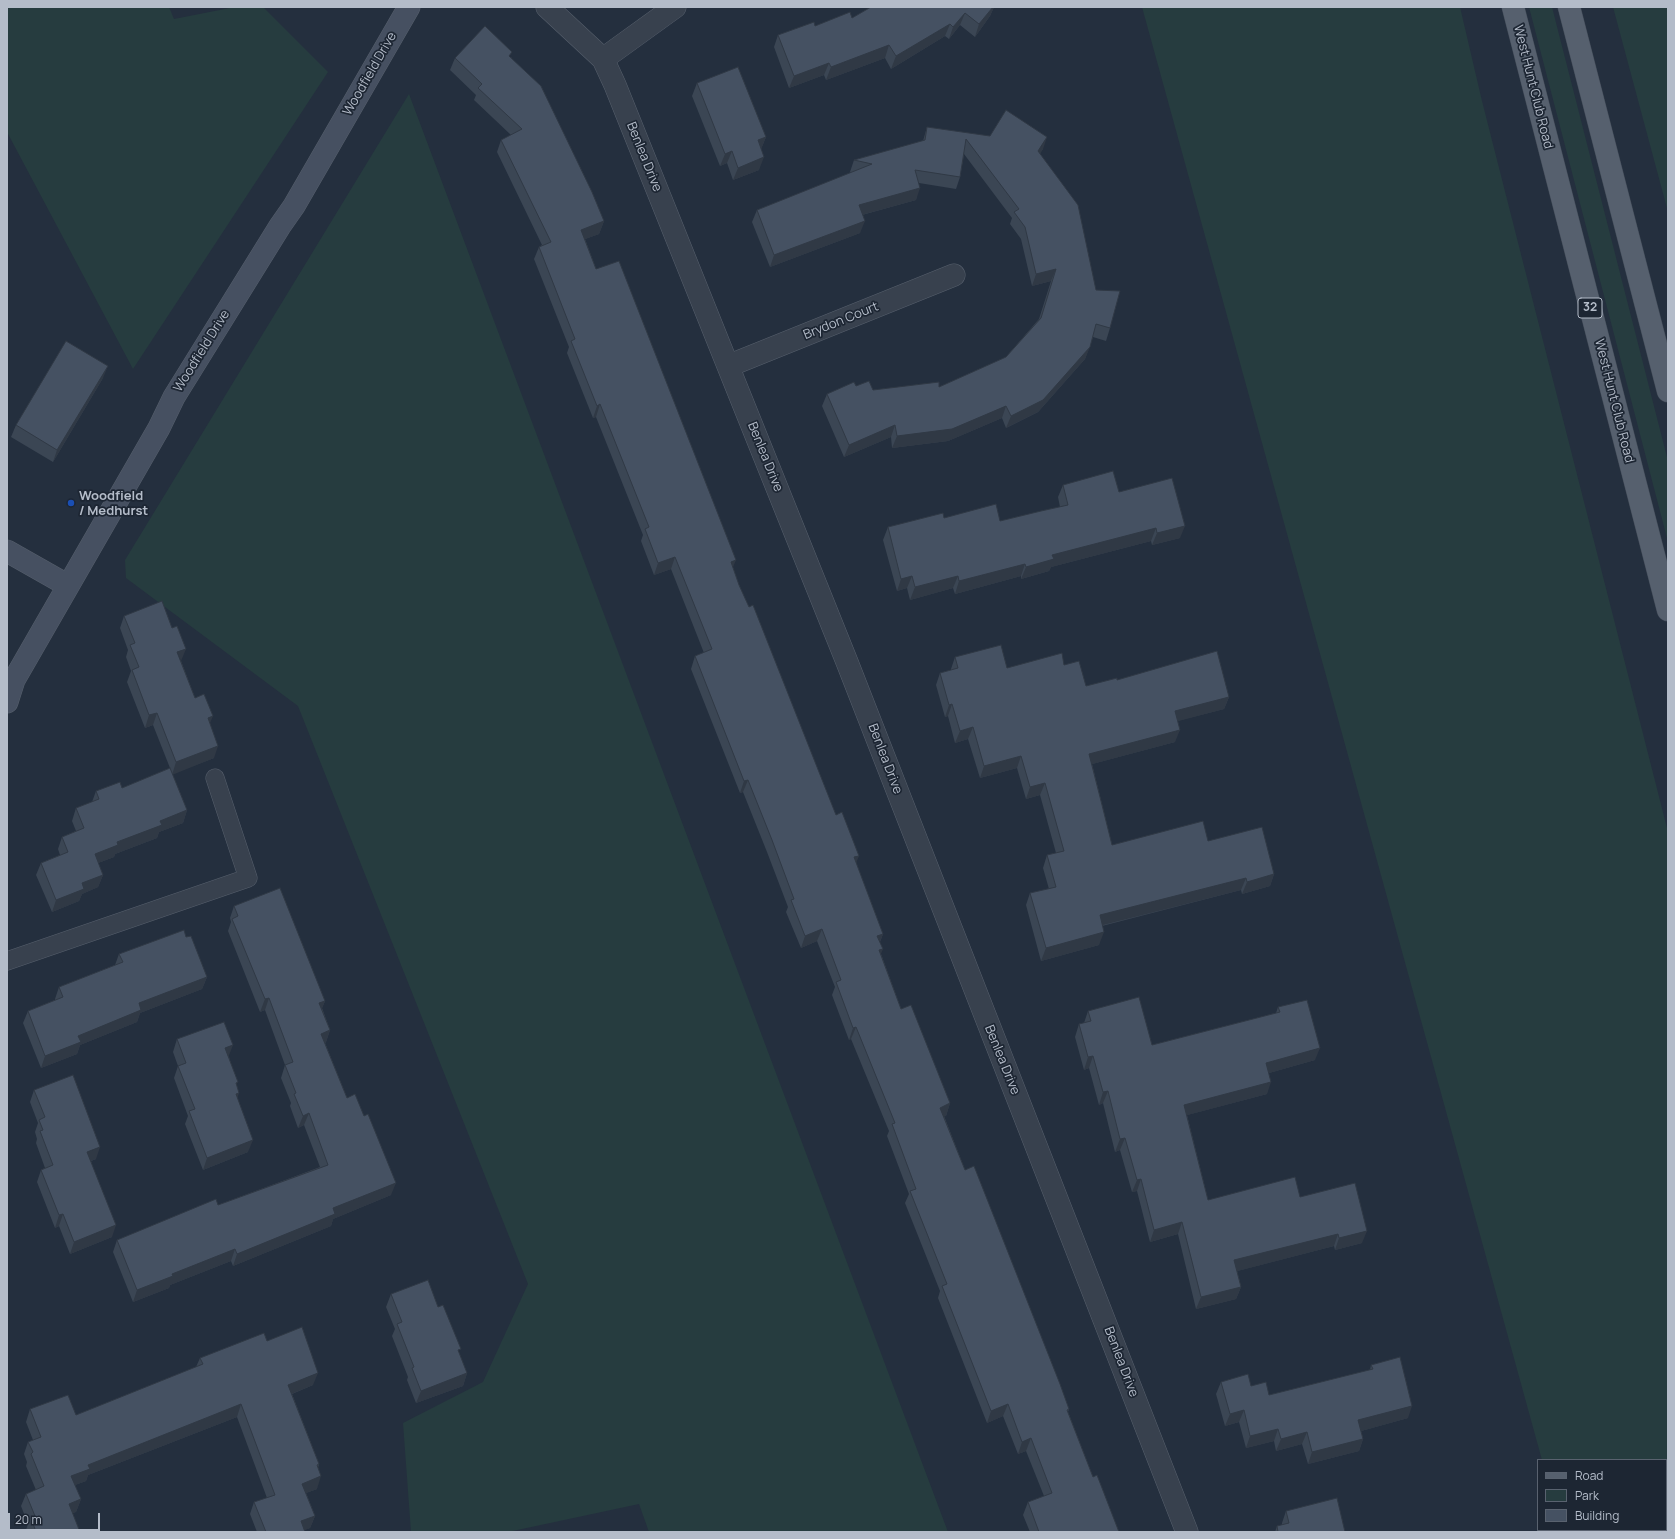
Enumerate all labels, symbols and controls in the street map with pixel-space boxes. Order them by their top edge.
street label: West Hunt Club Road [1510,24,1556,150]
street label: Woodfield Drive [340,30,400,118]
street label: Benlea Drive [623,120,665,194]
road number: 32 [1578,298,1602,318]
street label: Brydon Court [801,299,881,343]
street label: Woodfield Drive [171,307,233,395]
street label: West Hunt Club Road [1591,338,1637,464]
street label: Benlea Drive [744,420,786,494]
place label: Woodfield / Medhurst [79,488,148,519]
marker: Woodfield / Medhurst [66,498,76,508]
street label: Benlea Drive [864,722,906,796]
street label: Benlea Drive [981,1023,1023,1097]
street label: Benlea Drive [1100,1325,1142,1399]
legend [1537,1459,1667,1531]
text: Road [1575,1467,1603,1484]
text: Park [1575,1487,1599,1504]
scale bar [10,1505,102,1531]
text: Building [1575,1507,1619,1524]
text: 20 m [15,1511,42,1528]

